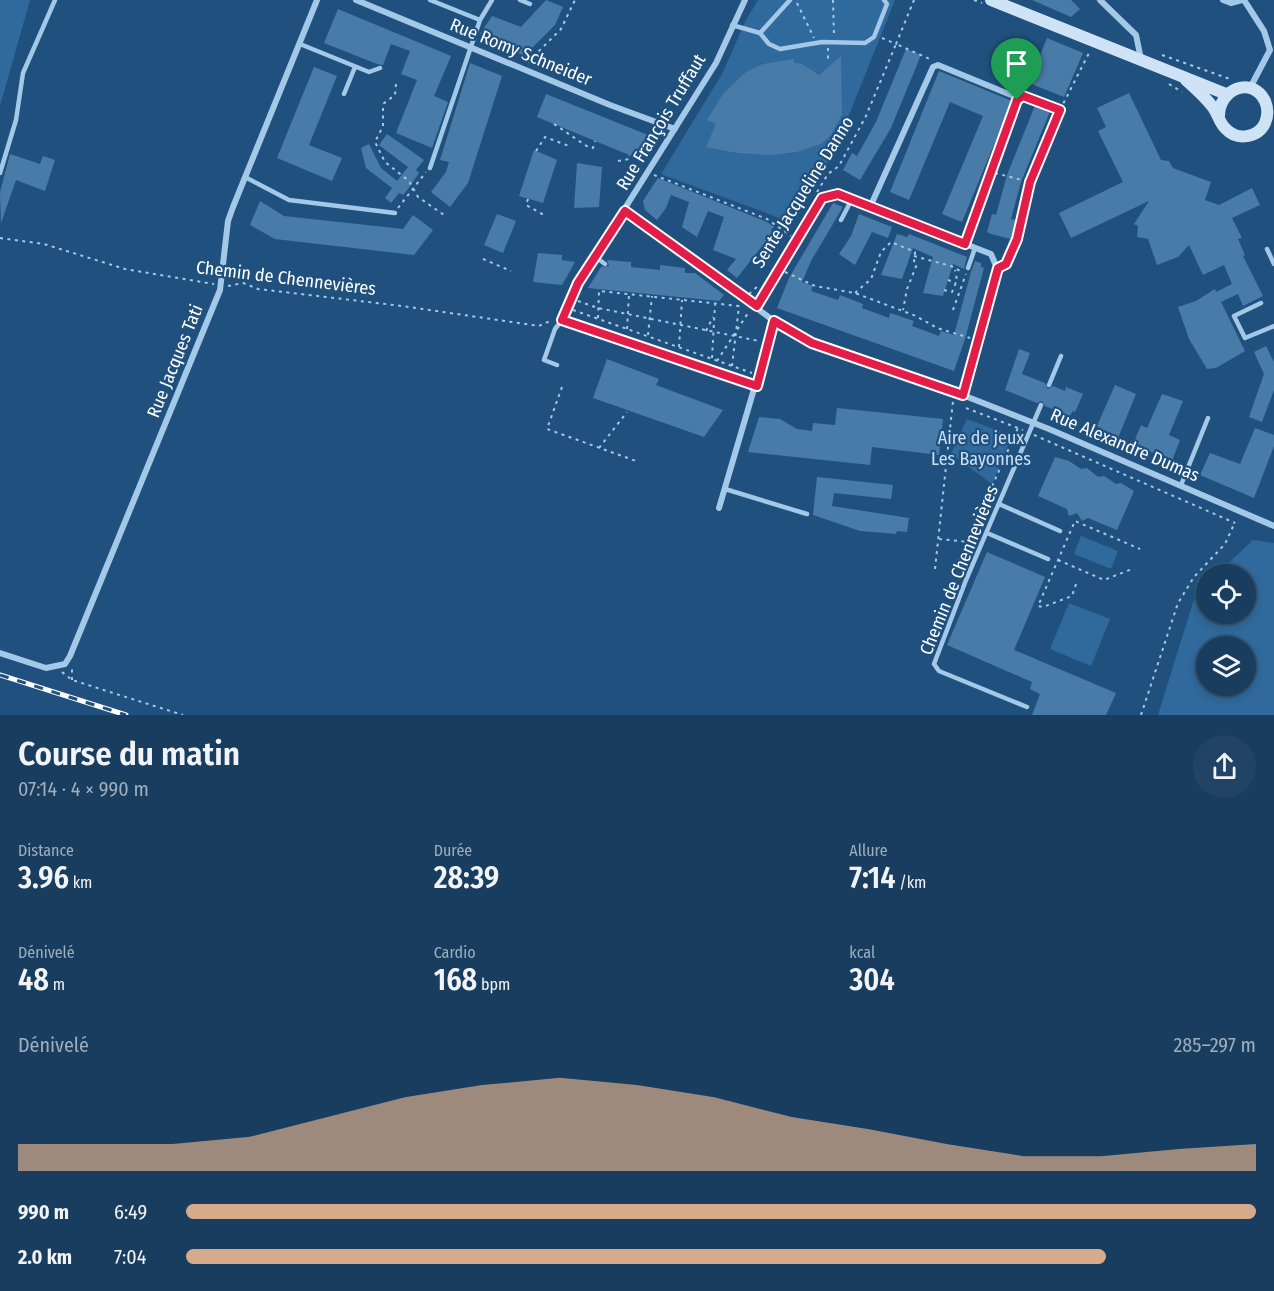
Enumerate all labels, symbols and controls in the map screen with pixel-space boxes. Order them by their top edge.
street label: Rue Romy Schneider [447,13,596,91]
pin [991,38,1042,100]
icon: arrive [1000,47,1033,80]
street label: Rue François Truffaut [612,50,710,194]
street label: Sente Jacqueline Danno [747,112,859,272]
street label: Chemin de Chennevières [195,256,378,300]
street label: Rue Jacques Tati [142,301,208,421]
street label: Rue Alexandre Dumas [1047,404,1203,486]
park label: Aire de jeux Les Bayonnes [931,427,1031,470]
street label: Chemin de Chennevières [915,482,1003,658]
map controls [1196,564,1256,696]
button: locate [1196,564,1256,624]
button: layers [1196,636,1256,696]
text: Course du matin [18,734,240,774]
button: share [1193,735,1256,798]
text: 07:14 · 4 × 990 m [18,777,149,801]
text: Distance [18,841,74,860]
text: Durée [434,841,472,860]
text: Allure [849,841,888,860]
text: 3.96 [18,860,69,896]
text: 28:39 [434,860,499,896]
text: 7:14 [849,860,895,896]
text: km [69,873,92,892]
text: /km [895,873,926,892]
text: Dénivelé [18,943,75,962]
text: Cardio [434,943,476,962]
text: kcal [849,943,875,962]
text: 48 [18,962,49,998]
text: 168 [434,962,477,998]
text: 304 [849,962,895,998]
text: m [49,975,65,994]
text: bpm [477,975,510,994]
text: Dénivelé [18,1033,89,1057]
text: 285–297 m [1173,1033,1256,1057]
text: 990 m [18,1200,69,1224]
text: 6:49 [114,1200,147,1224]
text: 2.0 km [18,1245,72,1269]
text: 7:04 [114,1245,146,1269]

